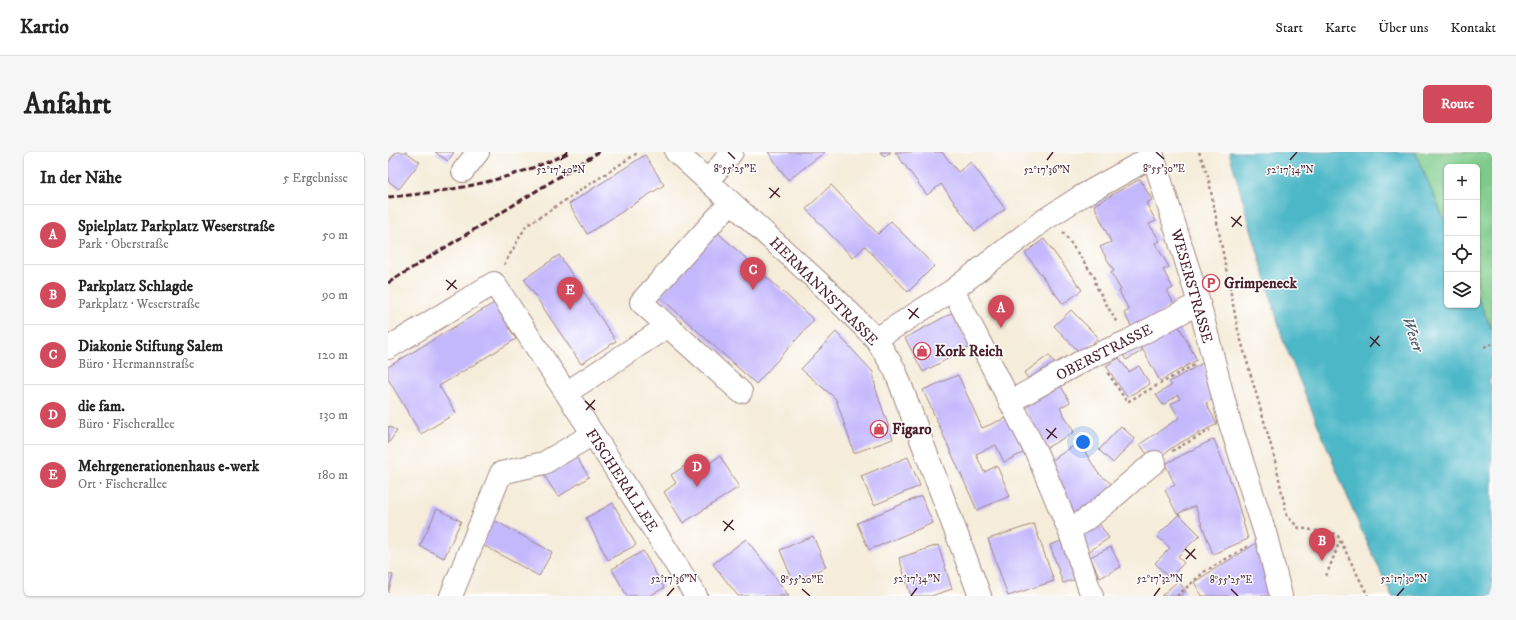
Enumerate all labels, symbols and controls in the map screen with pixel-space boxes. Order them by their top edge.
text: Kartio [20,16,69,39]
text: Start [1276,19,1303,37]
text: Karte [1325,19,1356,37]
text: Über uns [1378,19,1428,37]
text: Kontakt [1450,19,1496,37]
button: Route [1423,85,1492,123]
text: Anfahrt [24,87,111,122]
text: 8°55'25"E [714,163,756,175]
text: 8°55'30"E [1143,163,1185,175]
text: 52°17'40"N [537,164,585,176]
text: 52°17'36"N [1024,164,1070,176]
text: 52°17'34"N [1266,164,1314,176]
map controls [1444,164,1480,308]
button: + [1444,164,1480,200]
text: In der Nähe [40,167,122,189]
text: 5 Ergebnisse [283,170,348,186]
button: − [1444,200,1480,236]
text: Spielplatz Parkplatz Weserstraße [78,217,275,236]
street label: WESERSTRASSE [1166,226,1217,346]
text: A [49,227,57,243]
text: 50 m [322,227,348,243]
street label: HERMANNSTRASSE [765,233,882,350]
text: Park · Oberstraße [78,236,169,252]
button: locate [1444,236,1480,272]
pin: C [740,257,766,290]
button: layers [1444,272,1480,308]
parking icon: Grimpeneck [1201,273,1221,293]
place label: Grimpeneck [1224,274,1297,293]
text: Parkplatz Schlagde [78,277,193,296]
pin: E [557,277,583,310]
text: B [49,287,57,303]
text: 90 m [322,287,348,303]
pin: A [988,295,1014,328]
text: Parkplatz · Weserstraße [78,296,200,312]
water label: Weser [1398,314,1429,356]
street label: OBERSTRASSE [1053,320,1156,385]
text: Diakonie Stiftung Salem [78,337,223,356]
shop icon: Kork Reich [912,341,932,361]
place label: Kork Reich [935,342,1003,361]
text: C [49,347,57,363]
text: 120 m [317,347,348,363]
text: Büro · Hermannstraße [78,356,194,372]
text: die fam. [78,397,125,416]
text: D [48,407,58,423]
text: 130 m [319,407,348,423]
text: Büro · Fischerallee [78,416,175,432]
shop icon: Figaro [869,419,889,439]
place label: Figaro [892,420,932,439]
street label: FISCHERALLEE [581,425,662,536]
your location [1073,432,1093,452]
pin: D [684,454,710,487]
text: Mehrgenerationenhaus e-werk [78,457,259,476]
text: E [48,467,58,483]
text: 180 m [317,467,348,483]
text: Ort · Fischerallee [78,476,167,492]
pin: B [1309,528,1335,561]
text: 52°17'36"N [651,573,697,585]
text: 52°17'34"N [893,573,941,585]
text: 52°17'32"N [1137,573,1183,585]
text: 52°17'30"N [1381,573,1427,585]
text: 8°55'20"E [780,574,824,586]
text: 8°55'25"E [1210,574,1252,586]

